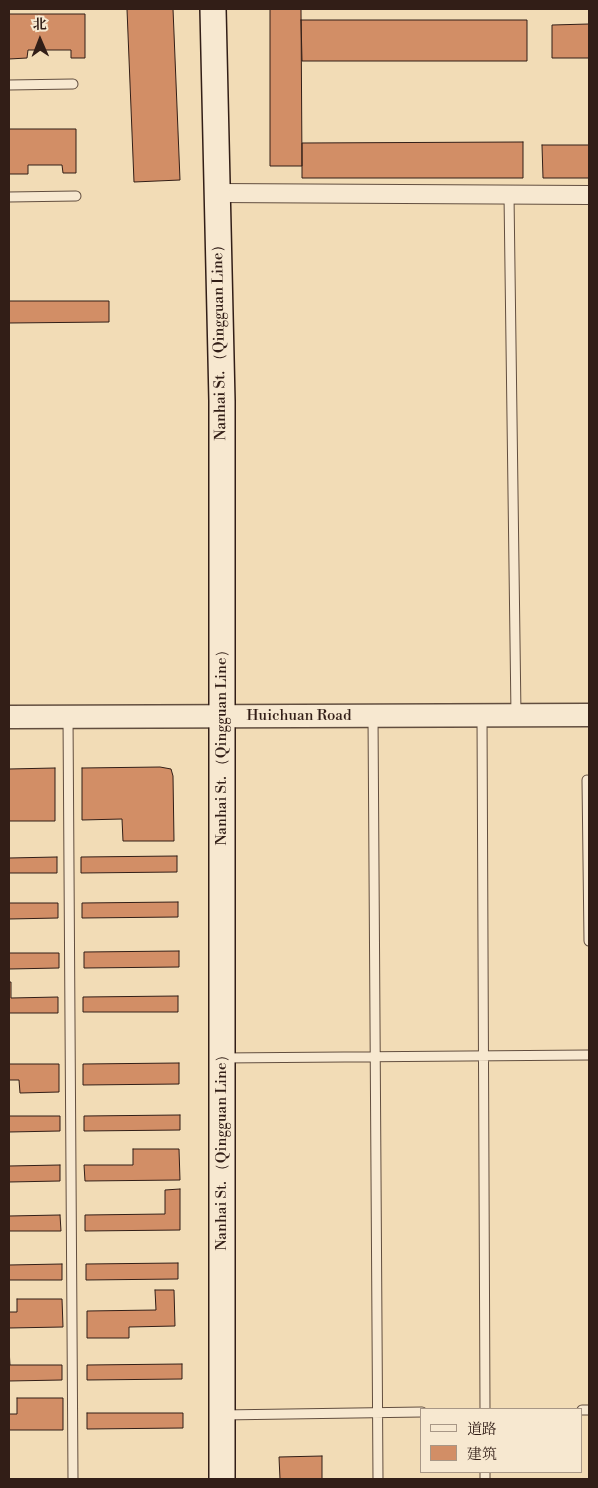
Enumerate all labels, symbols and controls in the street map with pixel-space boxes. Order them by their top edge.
north arrow [15,15,65,65]
text: 北 [33,16,47,34]
street label: Nanhai St. （Qingguan Line） [209,237,231,441]
street label: Nanhai St. （Qingguan Line） [213,642,231,846]
street label: Huichuan Road [247,707,351,725]
street label: Nanhai St. （Qingguan Line） [213,1047,231,1251]
legend [420,1408,583,1473]
text: 道路 [467,1420,497,1439]
text: 建筑 [467,1445,497,1464]

